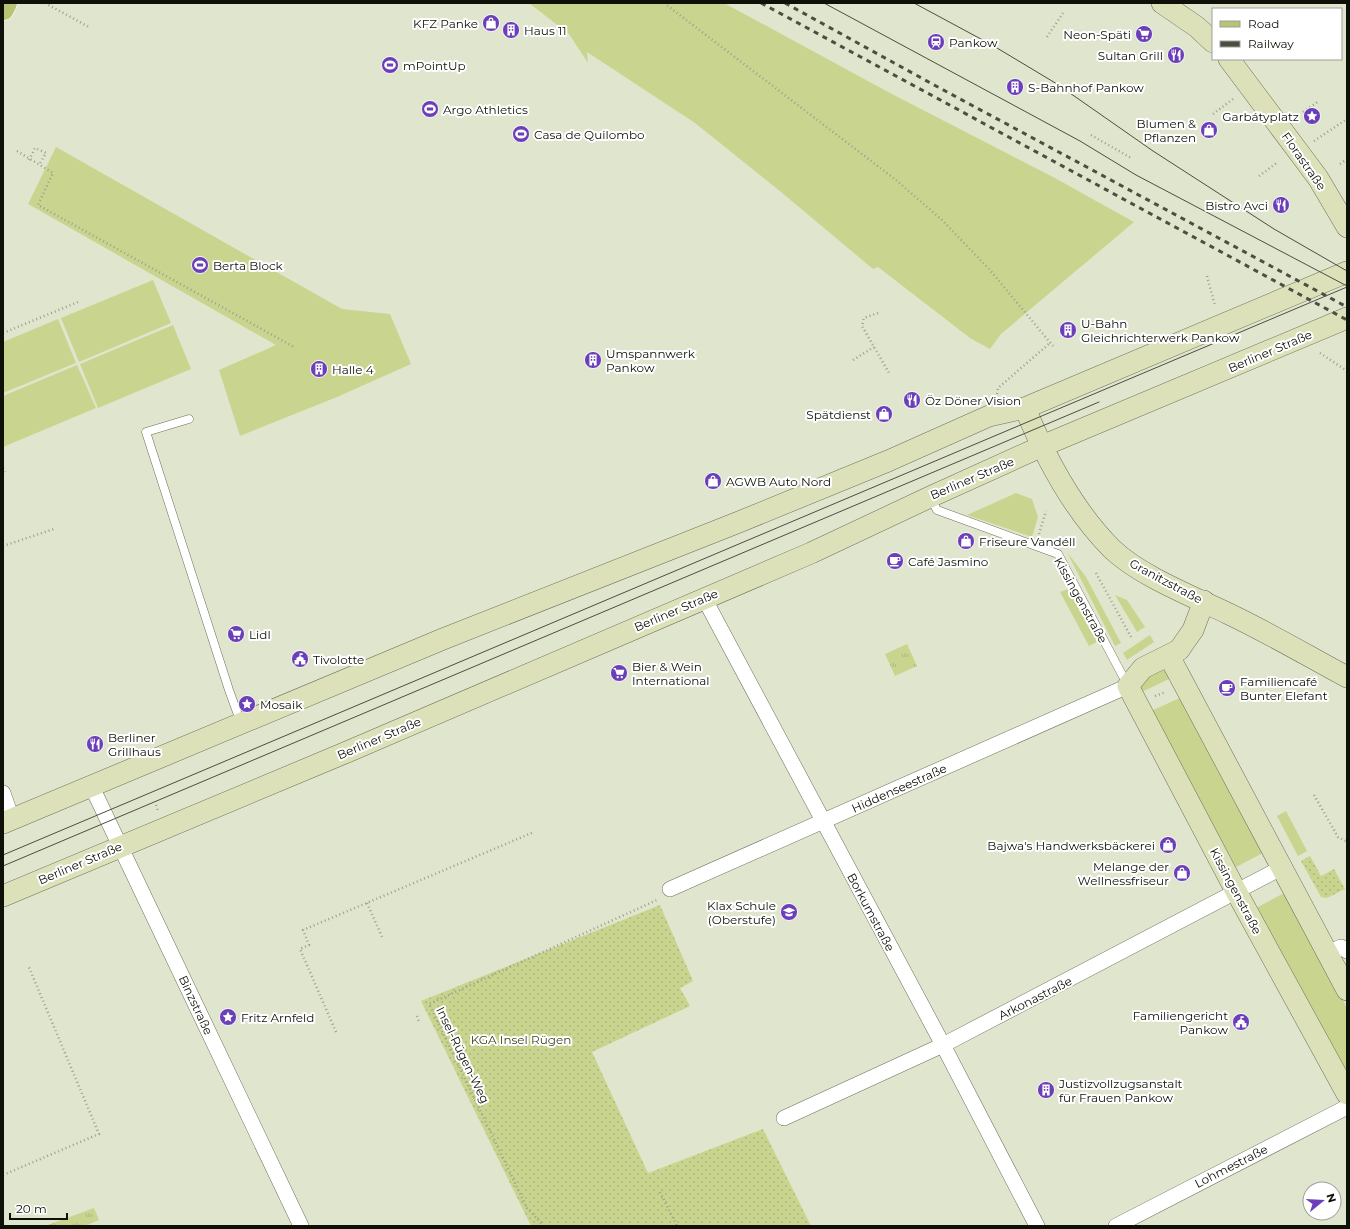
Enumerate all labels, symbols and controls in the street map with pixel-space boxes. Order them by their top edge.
legend [1212,8,1342,60]
shop icon: KFZ Panke [481,13,501,33]
place label: KFZ Panke [413,16,478,31]
text: Road [1248,16,1279,31]
building icon: Haus 11 [501,20,521,40]
place label: Haus 11 [524,23,567,38]
supermarket icon: Neon-Späti [1134,24,1154,44]
place label: Neon-Späti [1063,27,1131,42]
station icon: Pankow [926,32,946,52]
place label: Pankow [949,35,998,50]
text: Railway [1248,36,1294,51]
restaurant icon: Sultan Grill [1166,45,1186,65]
place label: Sultan Grill [1098,48,1163,63]
sports icon: mPointUp [380,55,400,75]
place label: mPointUp [403,58,466,73]
building icon: S-Bahnhof Pankow [1005,77,1025,97]
place label: S-Bahnhof Pankow [1028,80,1144,95]
sports icon: Argo Athletics [420,99,440,119]
place label: Argo Athletics [443,102,528,117]
place icon: Garbátyplatz [1302,106,1322,126]
place label: Garbátyplatz [1222,109,1299,124]
place label: Blumen & Pflanzen [1136,116,1196,145]
shop icon: Blumen & Pflanzen [1199,120,1219,140]
sports icon: Casa de Quilombo [511,124,531,144]
place label: Casa de Quilombo [534,127,645,142]
street label: Florastraße [1279,129,1329,193]
restaurant icon: Bistro Avci [1271,195,1291,215]
place label: Bistro Avci [1205,198,1268,213]
sports icon: Berta Block [190,255,210,275]
place label: Berta Block [213,258,284,273]
place label: U-Bahn Gleichrichterwerk Pankow [1081,316,1240,345]
building icon: U-Bahn Gleichrichterwerk Pankow [1058,320,1078,340]
street label: Berliner Straße [1226,327,1314,375]
place label: Umspannwerk Pankow [606,346,696,375]
building icon: Umspannwerk Pankow [583,350,603,370]
building icon: Halle 4 [309,359,329,379]
place label: Halle 4 [332,362,374,377]
restaurant icon: Öz Döner Vision [902,390,922,410]
place label: Öz Döner Vision [925,393,1021,408]
shop icon: Spätdienst [874,404,894,424]
place label: Spätdienst [806,407,871,422]
street label: Berliner Straße [928,454,1016,502]
shop icon: AGWB Auto Nord [703,471,723,491]
place label: AGWB Auto Nord [726,474,831,489]
shop icon: Friseure Vandéll [956,531,976,551]
place label: Friseure Vandéll [979,534,1075,549]
cafe icon: Café Jasmino [885,551,905,571]
place label: Café Jasmino [908,554,988,569]
street label: Kissingenstraße [1051,554,1111,646]
street label: Granitzstraße [1127,556,1205,606]
street label: Berliner Straße [632,586,720,634]
supermarket icon: Lidl [226,624,246,644]
place label: Lidl [249,627,271,642]
public building icon: Tivolotte [290,649,310,669]
place label: Tivolotte [313,652,364,667]
place label: Bier & Wein International [632,659,710,688]
supermarket icon: Bier & Wein International [609,663,629,683]
place label: Familiencafé Bunter Elefant [1240,674,1328,703]
cafe icon: Familiencafé Bunter Elefant [1217,678,1237,698]
place icon: Mosaik [237,694,257,714]
place label: Mosaik [260,697,303,712]
street label: Berliner Straße [335,714,423,762]
place label: Berliner Grillhaus [108,730,161,759]
restaurant icon: Berliner Grillhaus [85,734,105,754]
street label: Hiddenseestraße [849,760,949,816]
shop icon: Bajwa's Handwerksbäckerei [1158,835,1178,855]
place label: Bajwa's Handwerksbäckerei [987,838,1155,853]
street label: Berliner Straße [36,839,124,887]
street label: Kissingenstraße [1207,845,1265,937]
place label: Melange der Wellnessfriseur [1078,859,1169,888]
shop icon: Melange der Wellnessfriseur [1172,863,1192,883]
street label: Borkumstraße [844,870,898,954]
place label: Klax Schule (Oberstufe) [707,898,776,927]
school or university icon: Klax Schule (Oberstufe) [779,902,799,922]
street label: Binzstraße [176,973,216,1037]
street label: Arkonastraße [996,973,1074,1023]
street label: Insel-Rügen-Weg [433,1004,493,1106]
place icon: Fritz Arnfeld [218,1007,238,1027]
place label: Familiengericht Pankow [1133,1008,1228,1037]
place label: Fritz Arnfeld [241,1010,314,1025]
public building icon: Familiengericht Pankow [1231,1012,1251,1032]
park label: KGA Insel Rügen [471,1032,571,1047]
place label: Justizvollzugsanstalt für Frauen Pankow [1058,1076,1183,1105]
building icon: Justizvollzugsanstalt für Frauen Pankow [1036,1080,1056,1100]
street label: Lohmestraße [1192,1141,1270,1191]
north arrow [1302,1181,1342,1221]
text: N [1323,1192,1340,1204]
scale bar [10,1195,67,1221]
text: 20 m [16,1201,47,1216]

